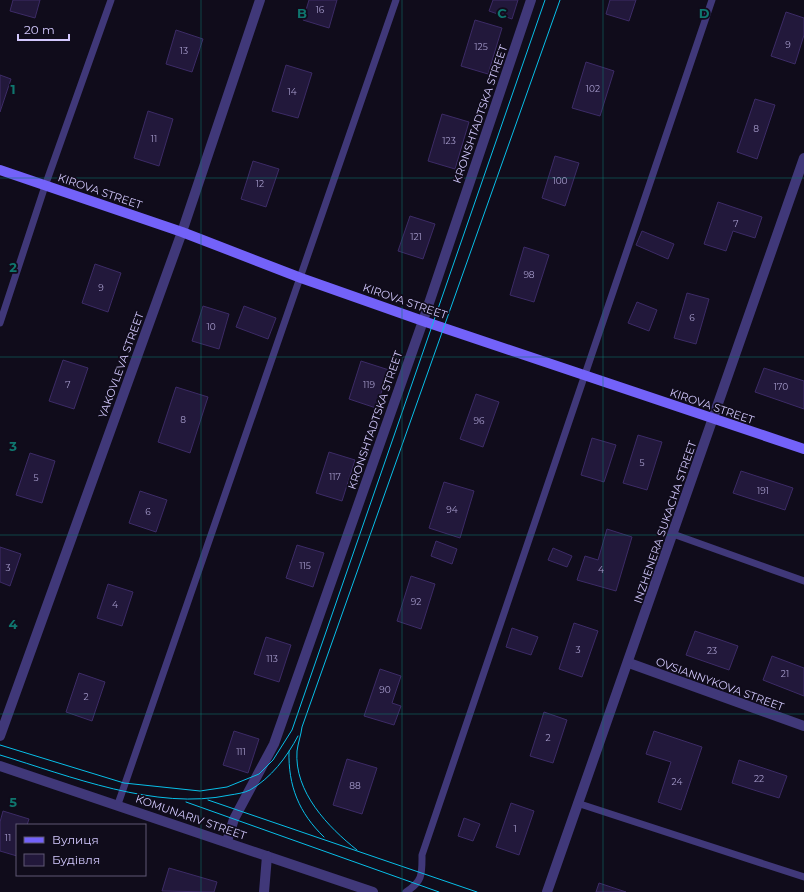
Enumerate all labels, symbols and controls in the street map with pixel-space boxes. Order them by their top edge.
house number: 16 [316,4,325,15]
text: B [297,5,307,21]
text: C [497,5,507,21]
text: D [699,5,710,21]
scale bar [18,16,69,42]
text: 20 m [24,22,55,37]
house number: 9 [785,39,791,50]
house number: 125 [474,41,488,52]
street label: KRONSHTADTSKA STREET [450,42,511,185]
house number: 13 [180,45,188,56]
text: 1 [10,81,16,97]
house number: 102 [586,83,600,94]
house number: 14 [287,86,297,97]
house number: 8 [753,123,759,134]
house number: 11 [151,133,157,144]
house number: 123 [442,135,456,146]
street label: KIROVA STREET [56,170,145,212]
house number: 100 [552,175,568,186]
house number: 12 [256,178,264,189]
house number: 7 [733,218,739,229]
house number: 121 [410,231,422,242]
text: 2 [9,259,17,275]
house number: 98 [523,269,535,280]
street label: KIROVA STREET [361,280,450,322]
house number: 9 [98,282,104,293]
street label: YAKOVLEVA STREET [95,309,147,420]
house number: 6 [689,312,695,323]
house number: 10 [206,321,216,332]
street label: KRONSHTADTSKA STREET [345,348,406,491]
house number: 7 [65,379,71,390]
house number: 119 [363,379,376,390]
house number: 170 [774,381,788,392]
street label: KIROVA STREET [668,385,757,427]
house number: 8 [180,414,186,425]
house number: 96 [474,415,485,426]
text: 3 [8,438,17,454]
street label: INZHENERA SUKACHA STREET [631,438,700,605]
house number: 5 [639,457,645,468]
house number: 117 [329,471,341,482]
house number: 5 [33,472,39,483]
house number: 191 [757,485,769,496]
house number: 94 [446,504,458,515]
house number: 6 [145,506,151,517]
house number: 115 [299,560,311,571]
house number: 3 [5,562,11,573]
house number: 4 [598,564,604,575]
house number: 92 [411,596,421,607]
house number: 4 [112,599,118,610]
text: 4 [9,616,18,632]
house number: 3 [575,644,581,655]
house number: 23 [707,645,717,656]
house number: 113 [266,653,278,664]
street label: OVSIANNYKOVA STREET [654,654,787,714]
house number: 21 [781,668,789,679]
house number: 90 [379,684,391,695]
house number: 2 [83,691,89,702]
house number: 2 [545,732,551,743]
house number: 111 [236,746,246,757]
house number: 22 [754,773,764,784]
house number: 24 [672,776,682,787]
house number: 88 [349,780,361,791]
street label: KOMUNARIV STREET [134,791,249,843]
text: 5 [9,794,17,810]
house number: 1 [513,823,517,834]
legend [16,824,146,876]
house number: 11 [5,832,11,843]
text: Вулиця [52,832,99,847]
text: Будівля [52,852,100,867]

